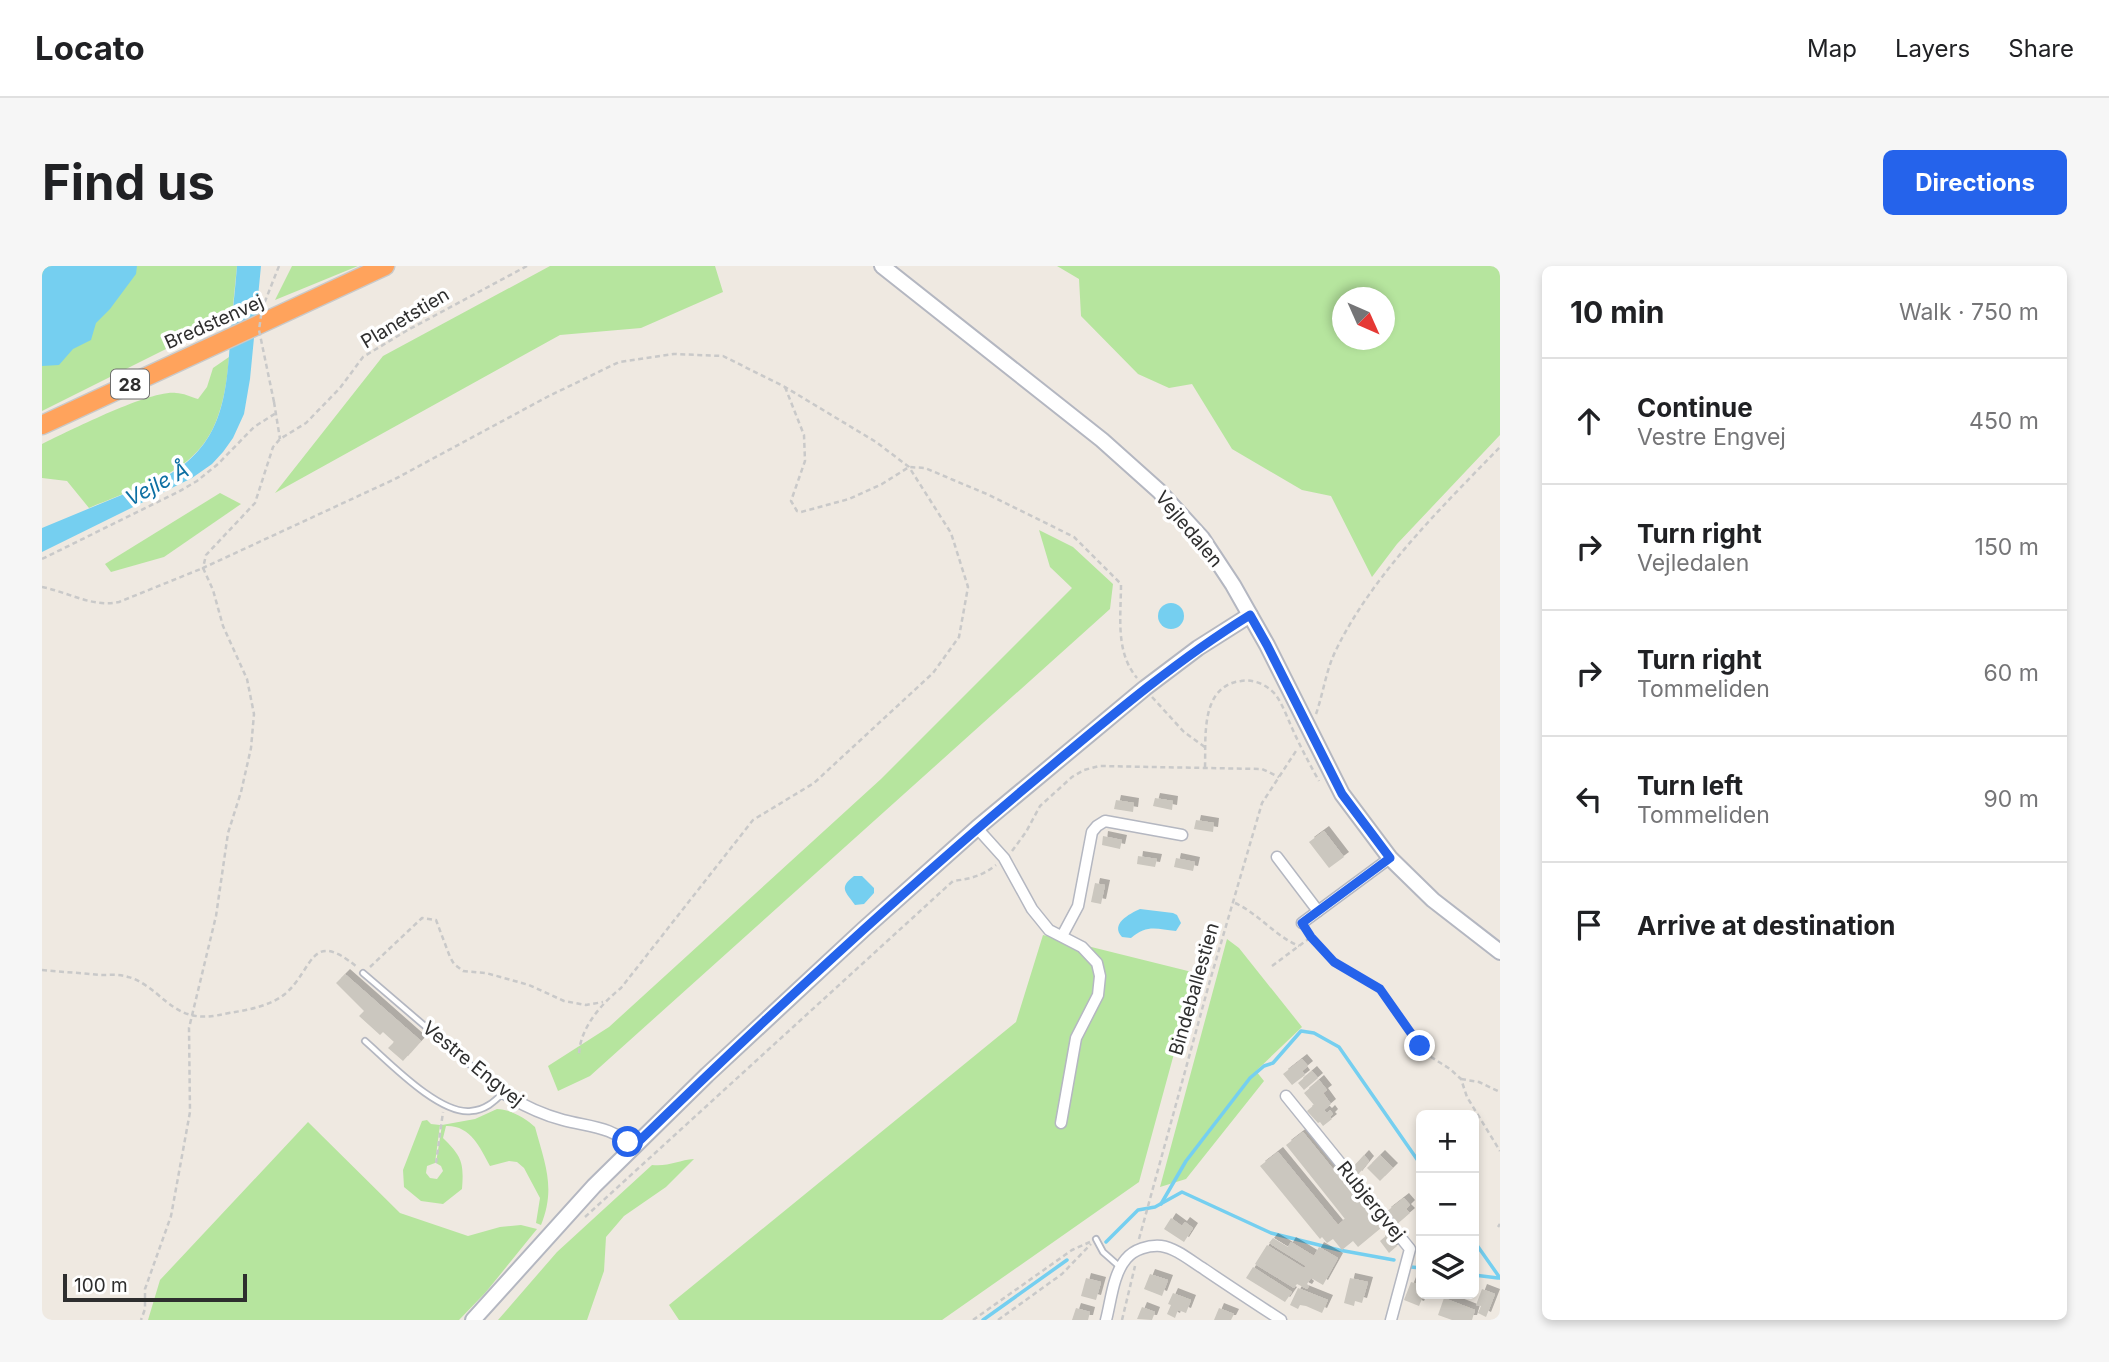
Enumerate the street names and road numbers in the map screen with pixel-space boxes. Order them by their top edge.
street label: Planetstien [357,283,453,353]
street label: Bredstenvej [161,290,267,354]
road number: 28 [111,370,149,398]
street label: Vejledalen [1150,486,1228,572]
street label: Bindeballestien [1164,920,1224,1058]
street label: Vestre Engvej [418,1016,528,1112]
street label: Rubjergvej [1332,1157,1410,1245]

